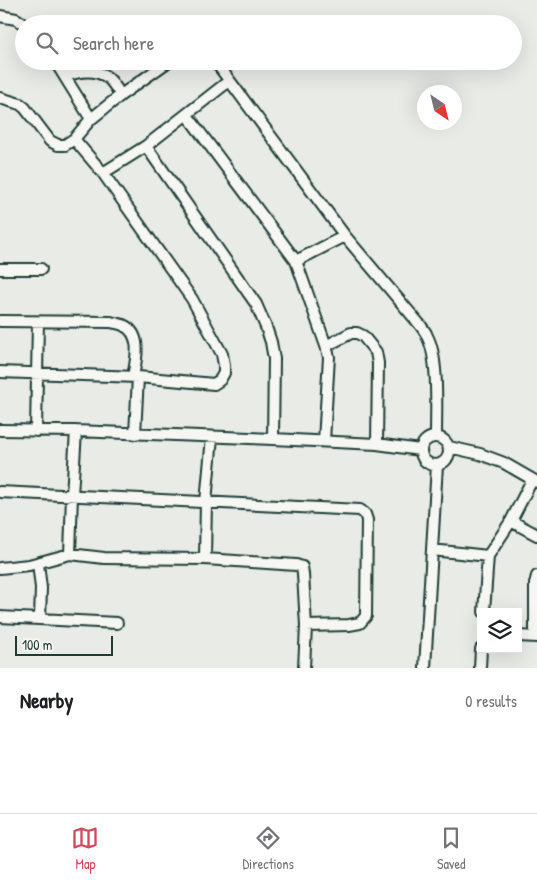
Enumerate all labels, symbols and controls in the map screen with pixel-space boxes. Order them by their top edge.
search box [15,15,522,70]
icon: search [33,29,61,57]
text: Search here [73,30,154,56]
north arrow [417,85,462,130]
map controls [477,608,522,653]
button: layers [477,608,522,653]
scale bar [15,633,112,656]
text: 100 m [22,635,52,654]
text: Nearby [20,686,73,715]
text: 0 results [465,690,517,712]
tab: Map [71,824,99,873]
tab: Directions [242,824,294,873]
tab: Saved [437,824,466,873]

